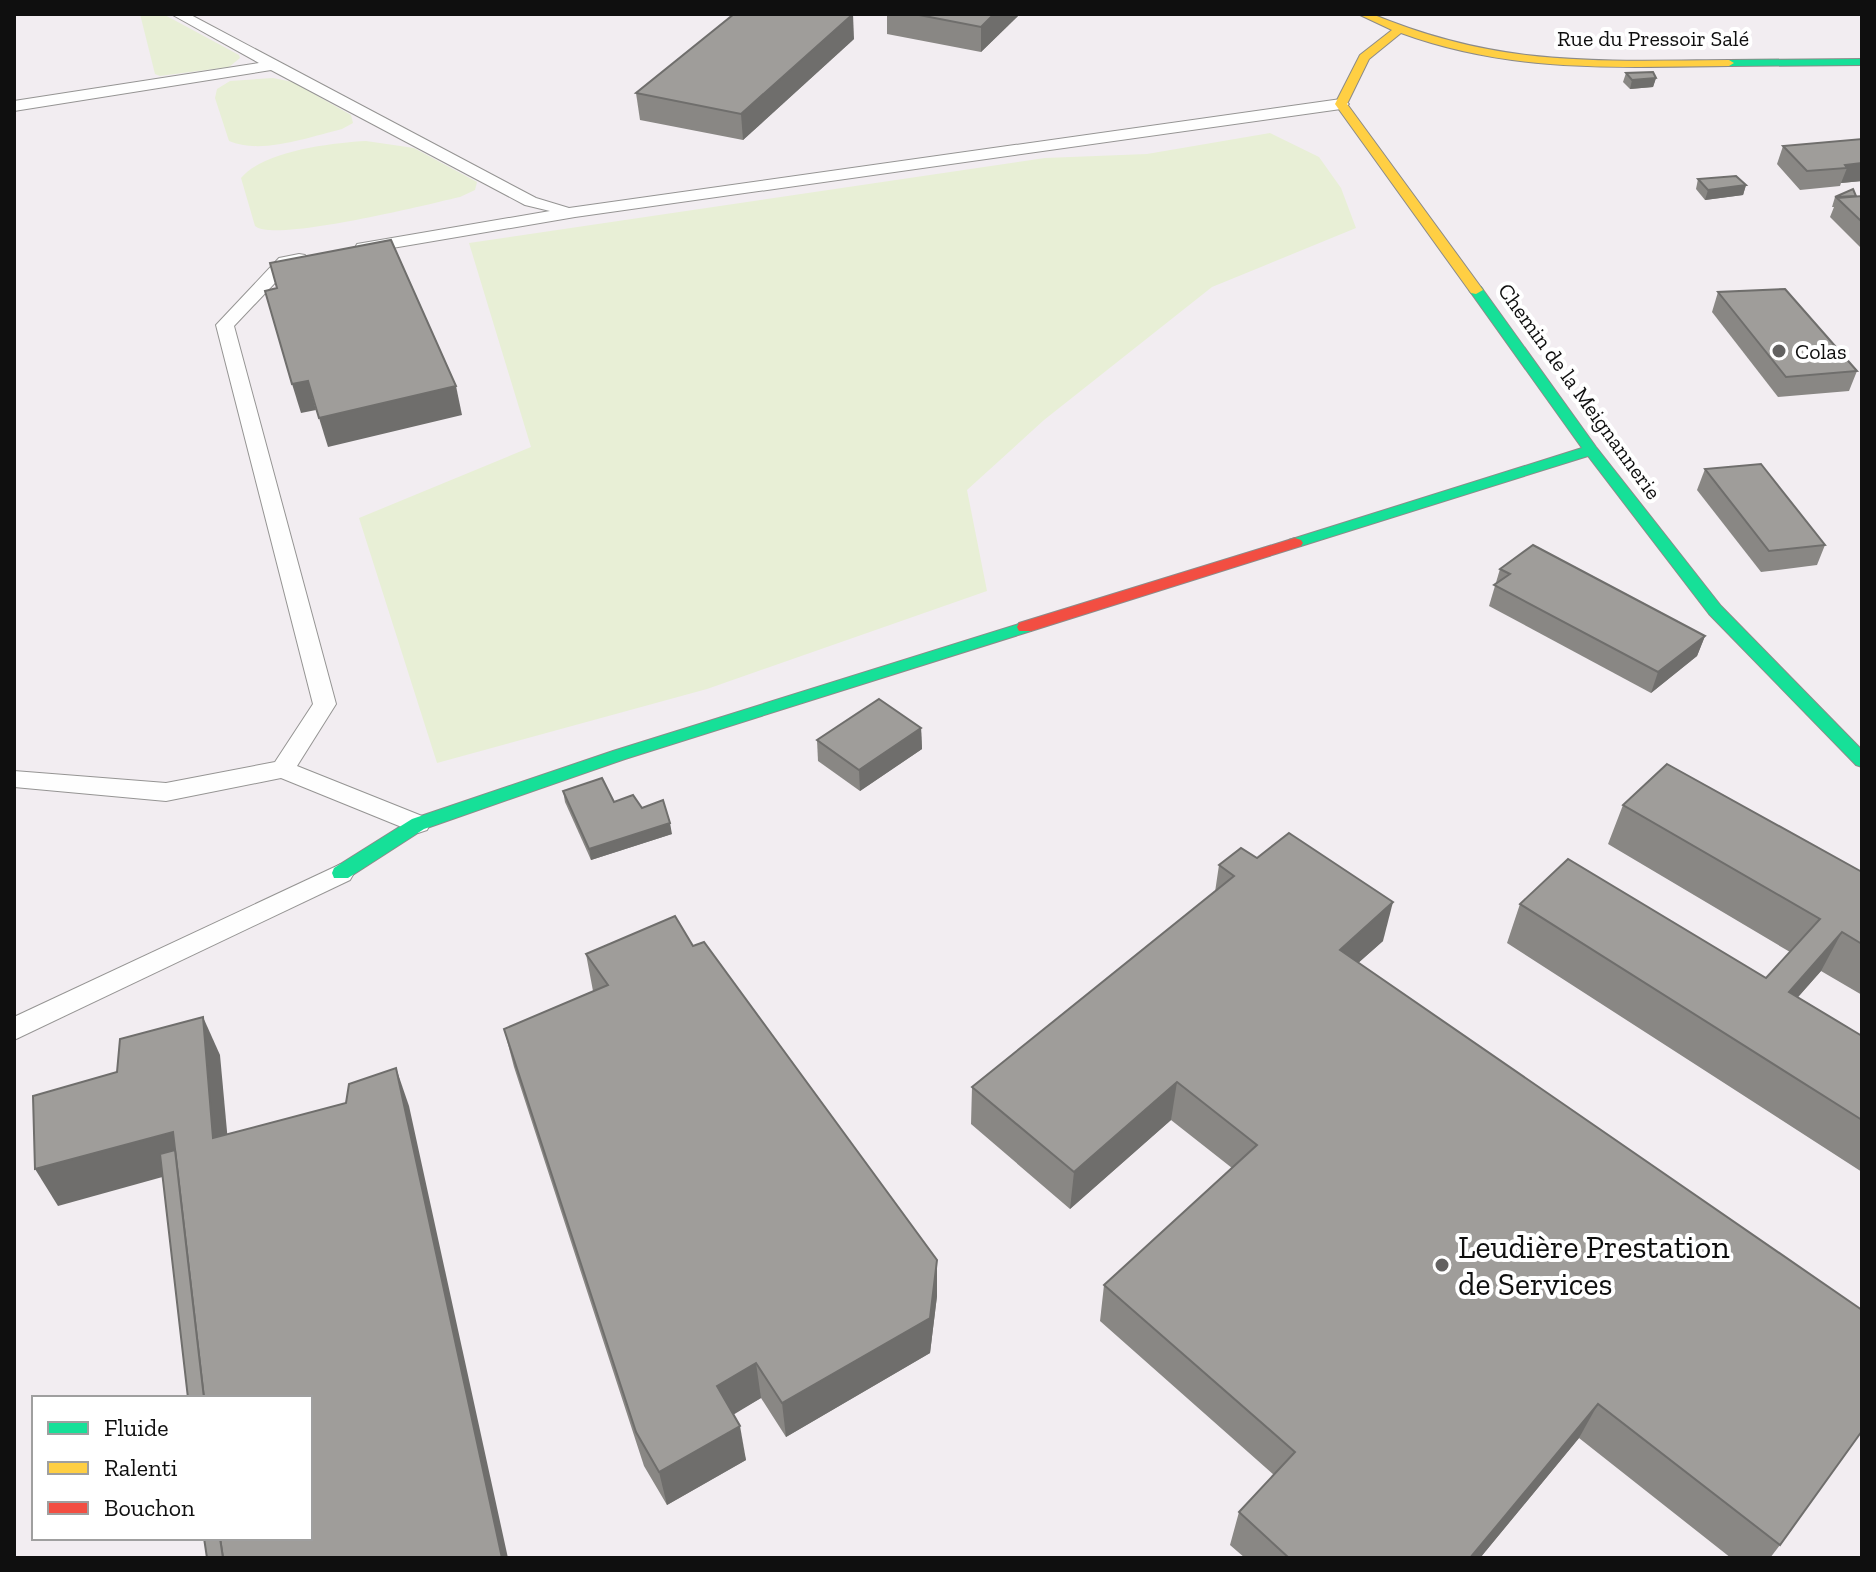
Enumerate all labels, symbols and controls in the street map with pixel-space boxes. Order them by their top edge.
street label: Rue du Pressoir Salé [1557,25,1749,52]
street label: Chemin de la Meignannerie [1492,278,1667,505]
place label: Colas [1795,338,1847,365]
marker: Colas [1770,342,1788,360]
place label: Leudière Prestation de Services [1458,1228,1730,1303]
marker: Leudière Prestation de Services [1433,1256,1451,1274]
legend [32,1396,312,1540]
text: Fluide [104,1413,168,1442]
text: Ralenti [104,1453,178,1482]
text: Bouchon [104,1493,195,1522]

